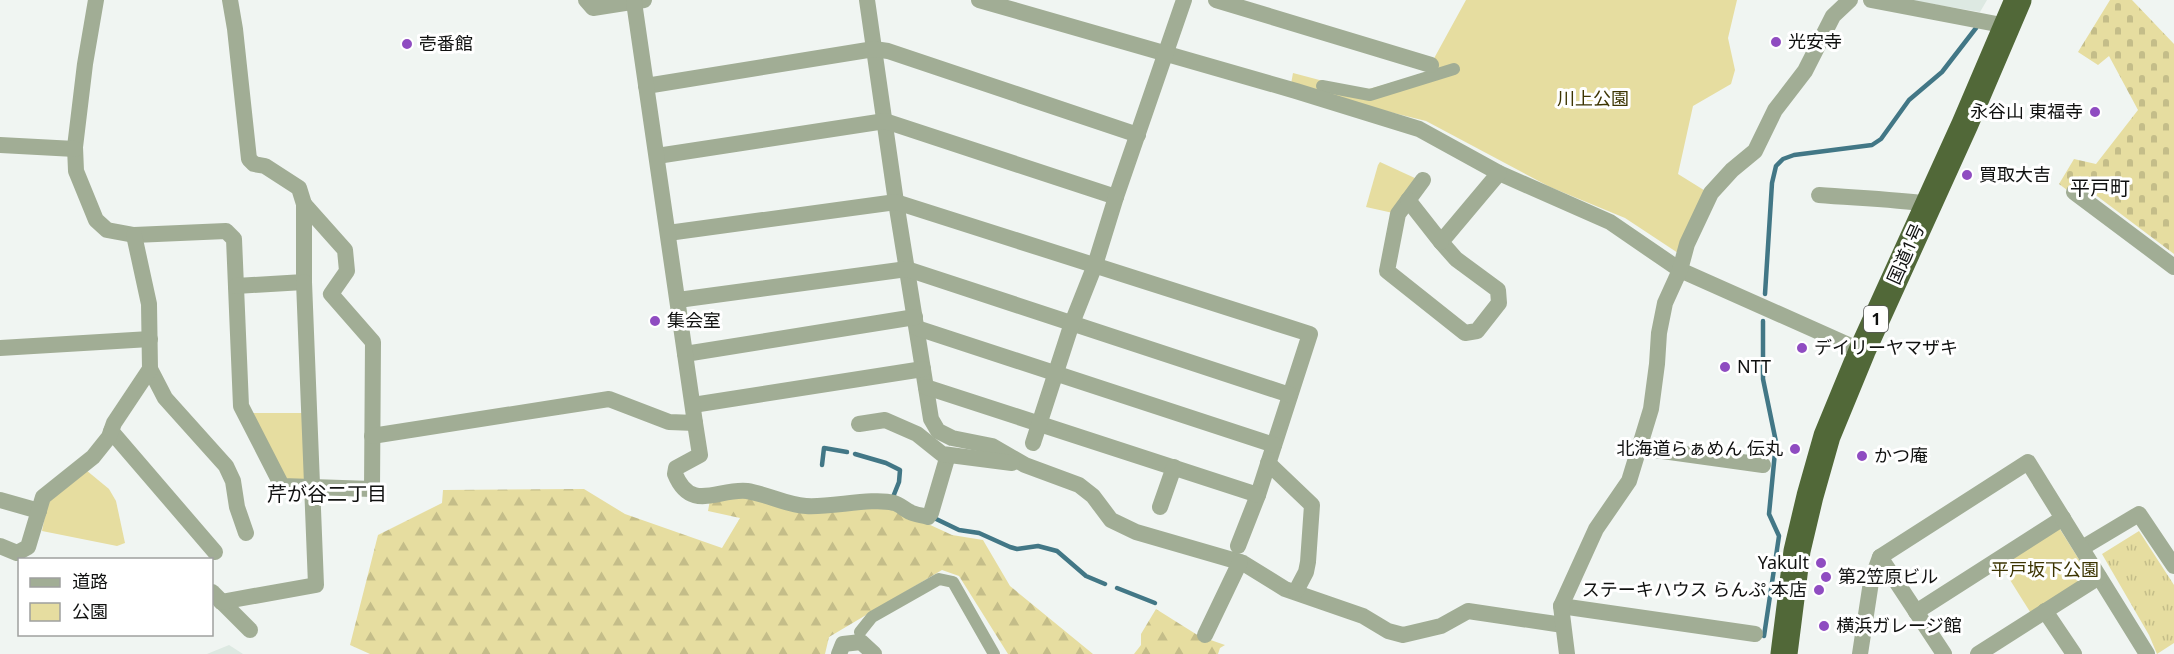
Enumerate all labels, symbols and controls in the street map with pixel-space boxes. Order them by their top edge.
place label: 光安寺 [1788,29,1842,53]
place label: 壱番館 [419,31,473,55]
marker: 光安寺 [1769,35,1783,49]
marker: 壱番館 [400,37,414,51]
park label: 川上公園 [1557,86,1629,110]
place label: 永谷山 東福寺 [1970,99,2083,123]
marker: 永谷山 東福寺 [2088,105,2102,119]
place label: 買取大吉 [1979,162,2051,186]
marker: 買取大吉 [1960,168,1974,182]
district label: 平戸町 [2070,174,2130,201]
street label: 国道1号 [1881,219,1929,288]
road number: 1 [1864,306,1888,332]
place label: 集会室 [667,308,721,332]
marker: 集会室 [648,314,662,328]
place label: デイリーヤマザキ [1814,335,1958,359]
marker: デイリーヤマザキ [1795,341,1809,355]
place label: NTT [1737,354,1771,378]
marker: NTT [1718,360,1732,374]
place label: 北海道らぁめん 伝丸 [1616,436,1783,460]
marker: 北海道らぁめん 伝丸 [1788,442,1802,456]
place label: かつ庵 [1874,443,1928,467]
marker: かつ庵 [1855,449,1869,463]
district label: 芹が谷二丁目 [267,480,387,507]
place label: Yakult [1758,550,1810,574]
marker: Yakult [1814,556,1828,570]
park label: 平戸坂下公園 [1991,557,2099,581]
legend [18,558,213,636]
place label: 第2笠原ビル [1838,564,1938,588]
text: 道路 [72,569,108,593]
marker: 第2笠原ビル [1819,570,1833,584]
place label: ステーキハウス らんぷ 本店 [1582,577,1807,601]
marker: ステーキハウス らんぷ 本店 [1812,583,1826,597]
text: 公園 [72,599,108,623]
place label: 横浜ガレージ館 [1836,613,1962,637]
marker: 横浜ガレージ館 [1817,619,1831,633]

